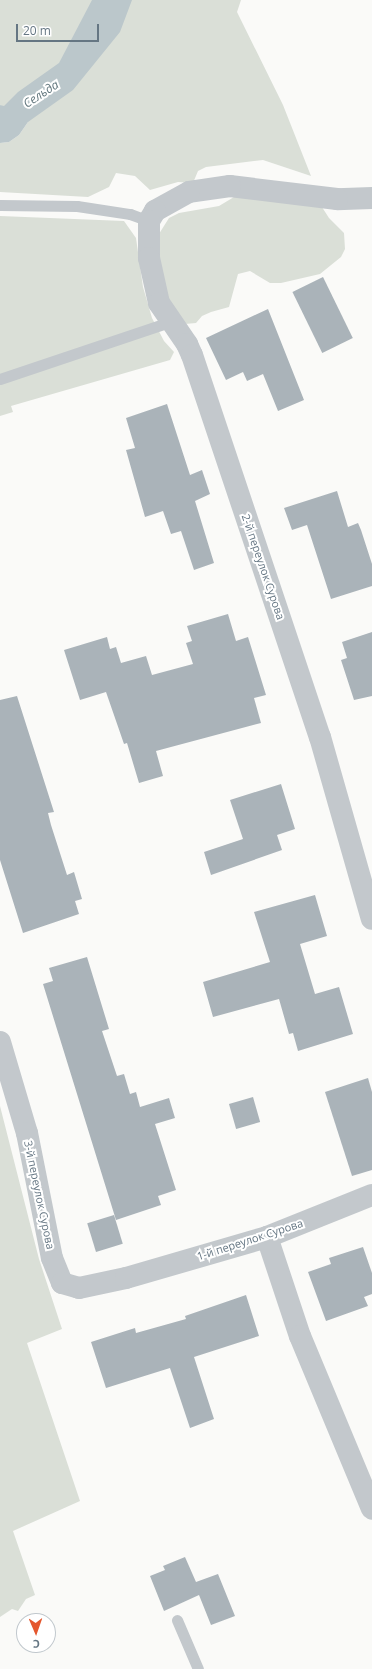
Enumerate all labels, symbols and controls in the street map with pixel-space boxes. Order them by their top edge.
scale bar [18,16,101,42]
text: 20 m [23,22,51,39]
water label: Сельда [21,77,61,111]
street label: 2-й переулок Сурова [239,512,287,622]
street label: 3-й переулок Сурова [21,1139,57,1251]
street label: 1-й переулок Сурова [195,1217,305,1263]
north arrow [16,1613,56,1653]
text: С [33,1637,40,1652]

